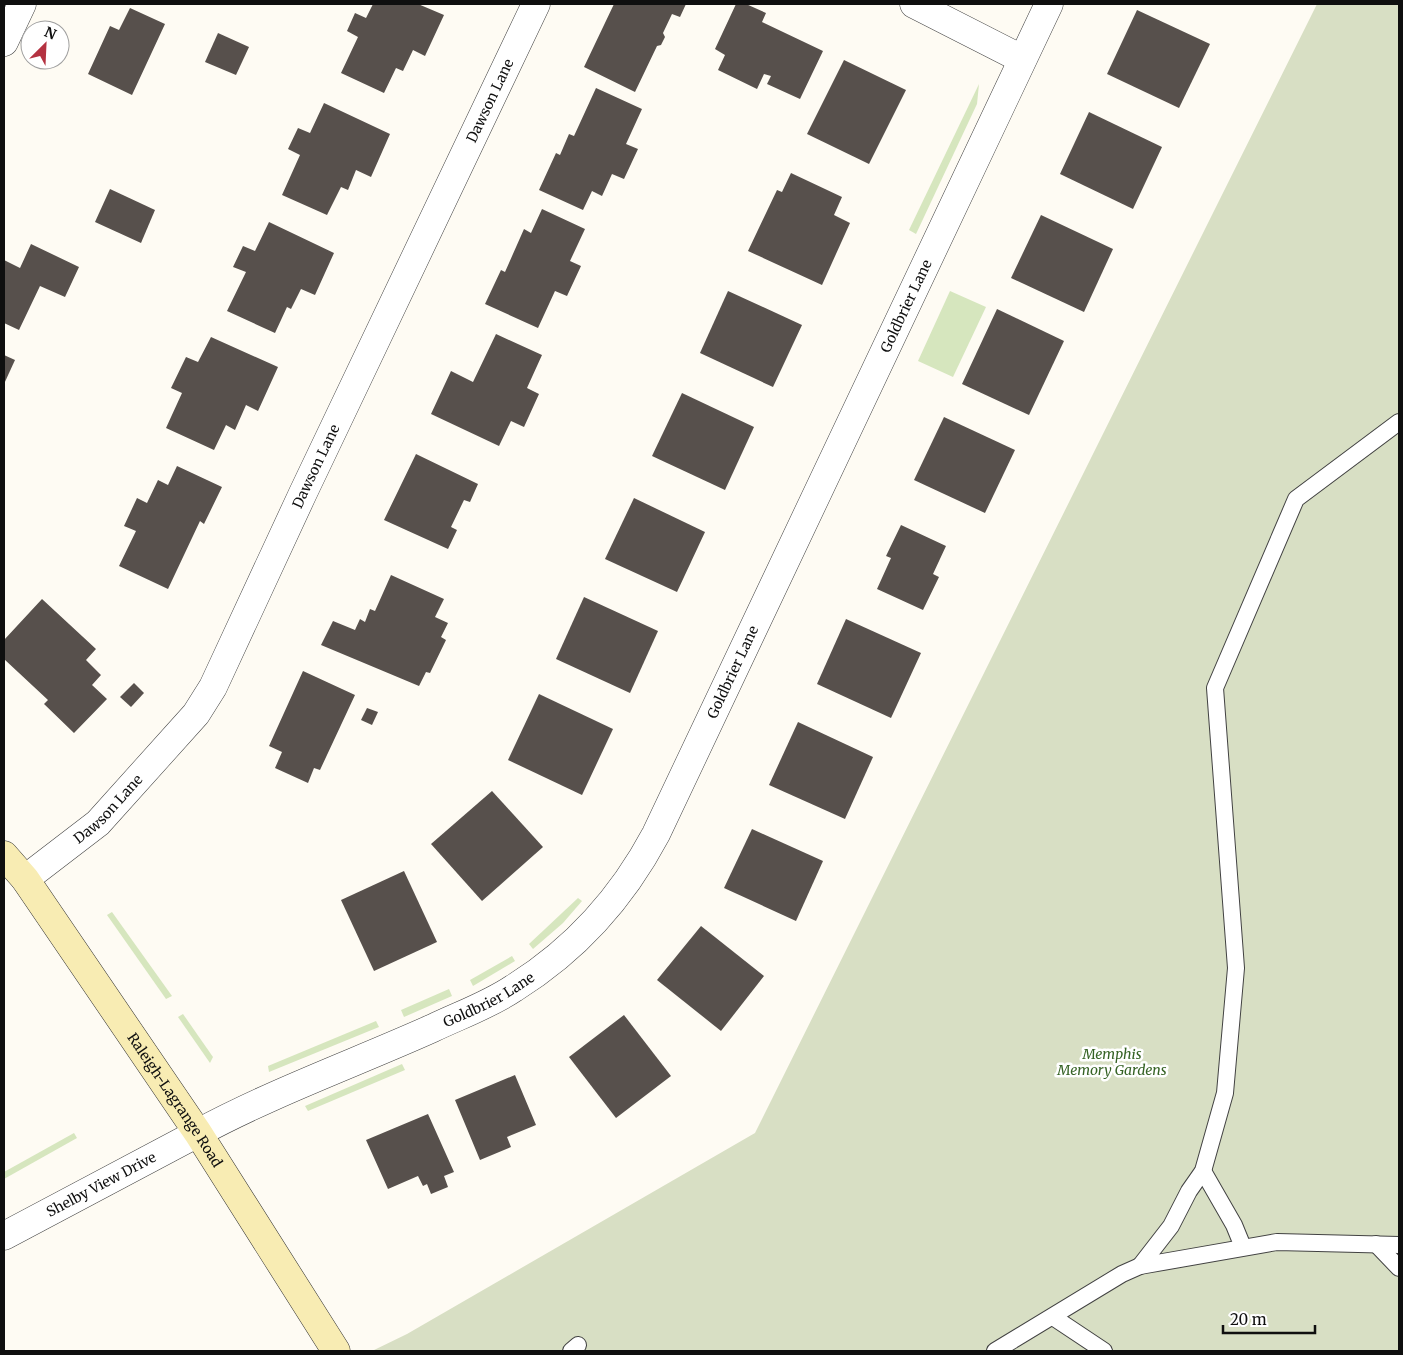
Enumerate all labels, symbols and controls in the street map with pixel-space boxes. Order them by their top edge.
north arrow [20,20,70,70]
text: N [42,23,59,44]
street label: Dawson Lane [462,56,518,145]
street label: Goldbrier Lane [876,257,936,355]
street label: Dawson Lane [288,421,343,511]
street label: Goldbrier Lane [703,623,762,721]
street label: Dawson Lane [70,771,146,847]
street label: Goldbrier Lane [440,968,538,1031]
street label: Raleigh-Lagrange Road [123,1029,227,1171]
park label: Memphis Memory Gardens [1056,1045,1167,1079]
street label: Shelby View Drive [43,1148,159,1221]
scale bar [1223,1302,1316,1334]
text: 20 m [1230,1310,1267,1329]

